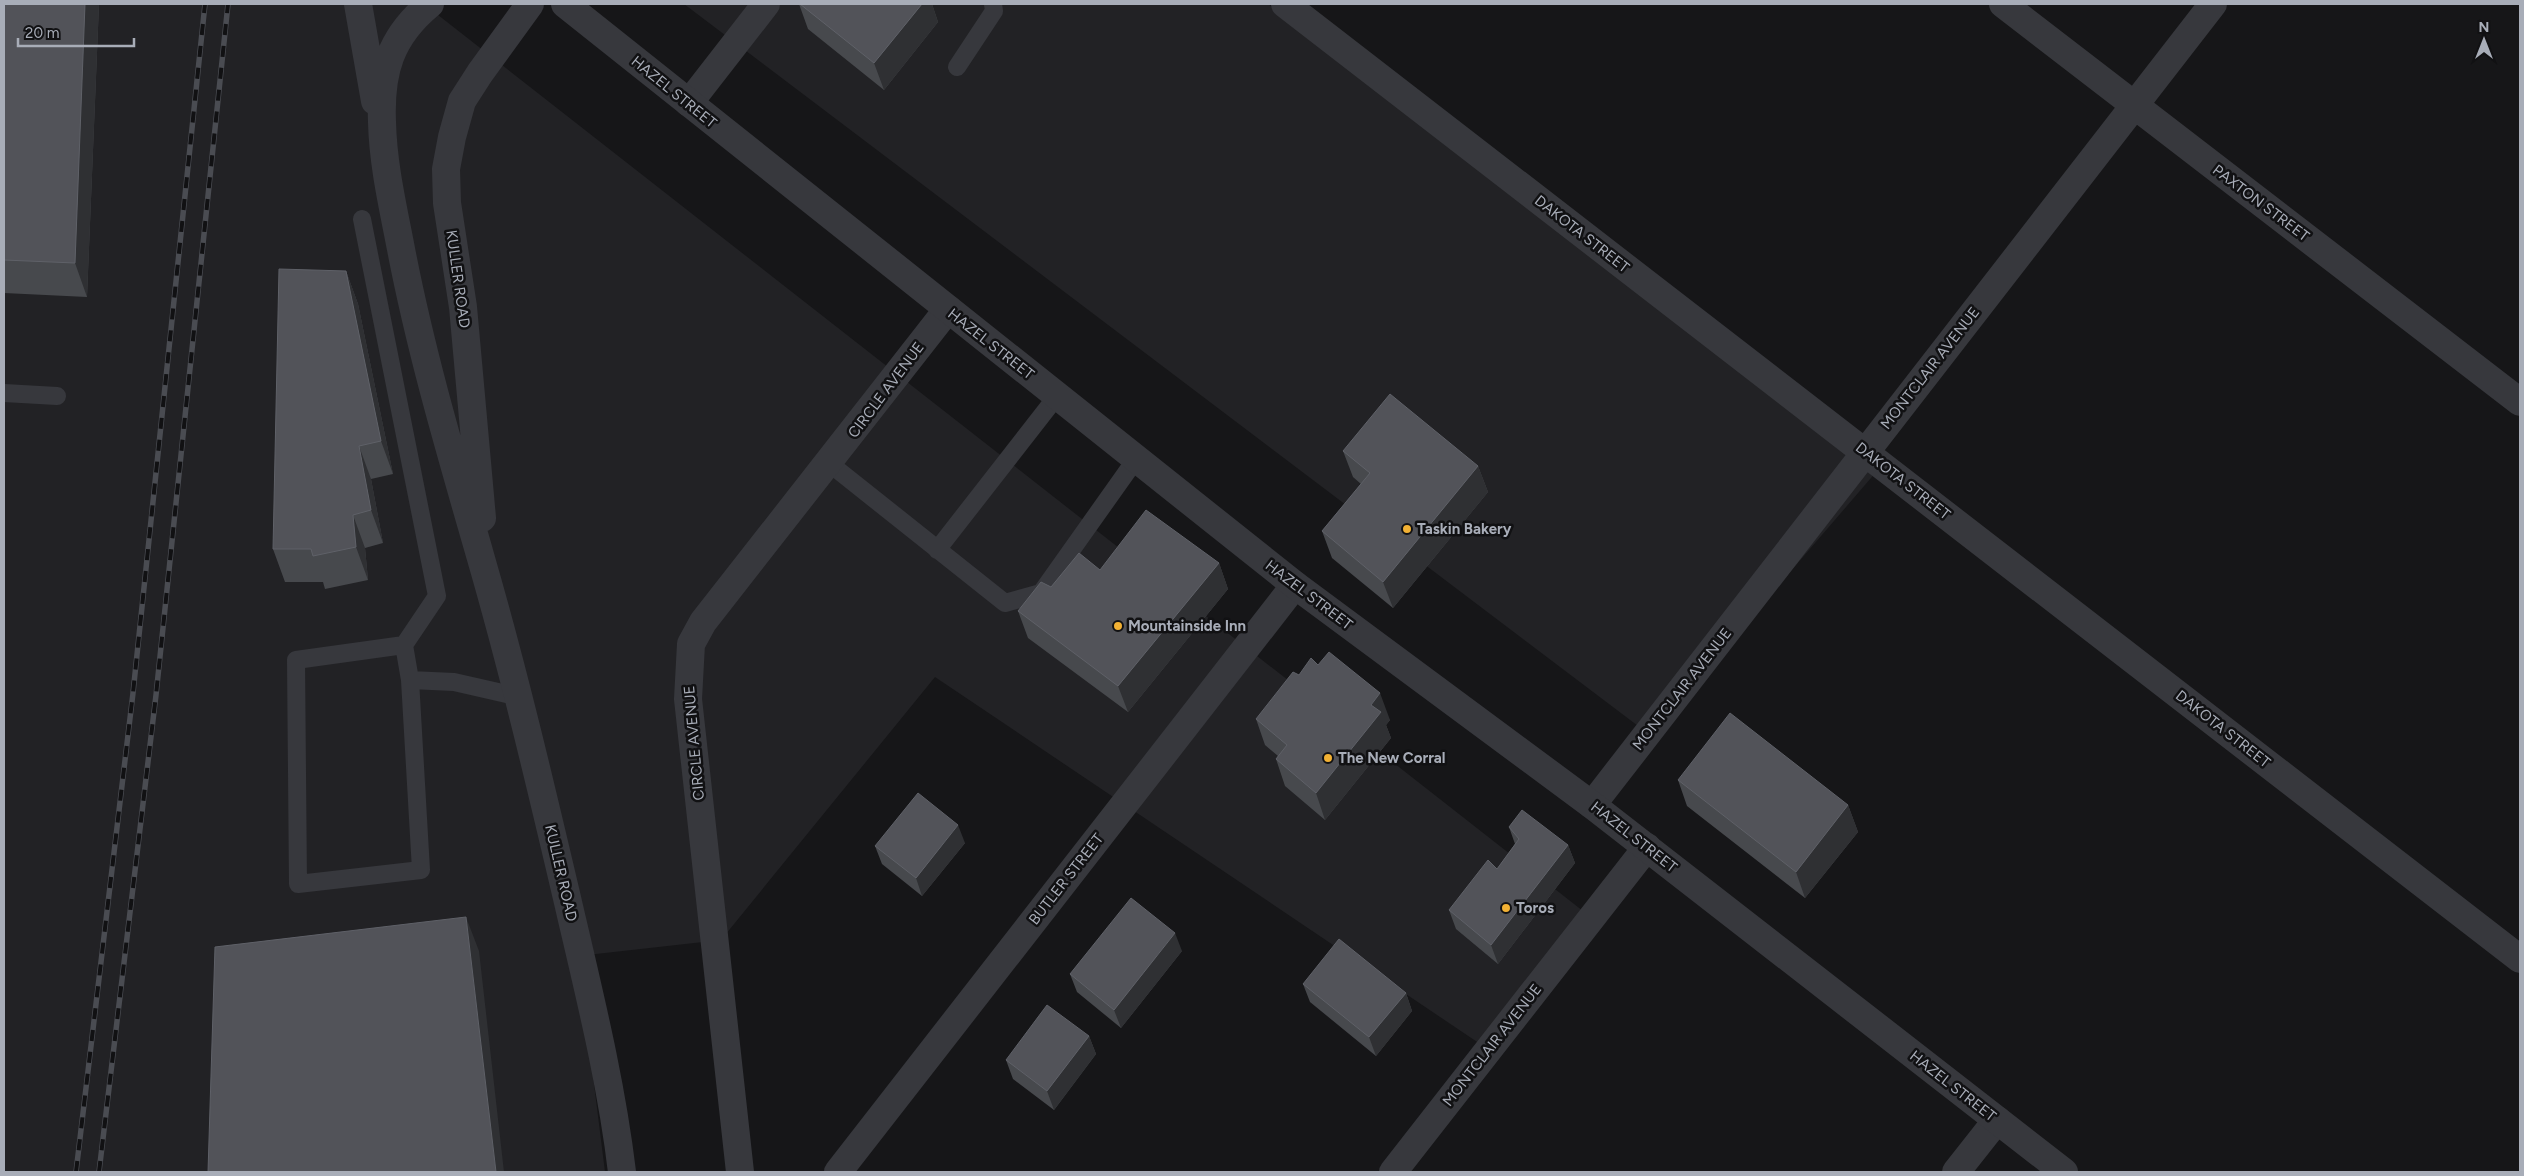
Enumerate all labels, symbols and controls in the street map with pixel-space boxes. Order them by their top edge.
scale bar [18,15,134,47]
north arrow [2459,15,2509,65]
text: N [2479,19,2489,36]
text: 20 m [25,24,59,42]
street label: HAZEL STREET [628,52,721,132]
street label: PAXTON STREET [2209,161,2313,246]
street label: DAKOTA STREET [1531,191,1633,277]
street label: KULLER ROAD [442,229,474,329]
street label: MONTCLAIR AVENUE [1877,303,1983,433]
street label: HAZEL STREET [944,305,1038,384]
street label: CIRCLE AVENUE [844,339,928,441]
street label: DAKOTA STREET [1852,438,1954,524]
place label: Taskin Bakery [1417,520,1512,538]
marker: Taskin Bakery [1401,523,1413,535]
street label: HAZEL STREET [1262,556,1357,634]
place label: Mountainside Inn [1128,617,1246,635]
marker: Mountainside Inn [1112,620,1124,632]
street label: MONTCLAIR AVENUE [1629,624,1735,754]
street label: CIRCLE AVENUE [680,685,708,801]
street label: DAKOTA STREET [2172,686,2274,772]
place label: The New Corral [1338,749,1446,767]
marker: The New Corral [1322,752,1334,764]
street label: HAZEL STREET [1587,798,1681,877]
street label: KULLER ROAD [541,823,581,923]
street label: BUTLER STREET [1025,829,1108,928]
place label: Toros [1516,899,1554,917]
marker: Toros [1500,902,1512,914]
street label: MONTCLAIR AVENUE [1439,980,1545,1110]
street label: HAZEL STREET [1906,1047,2000,1126]

